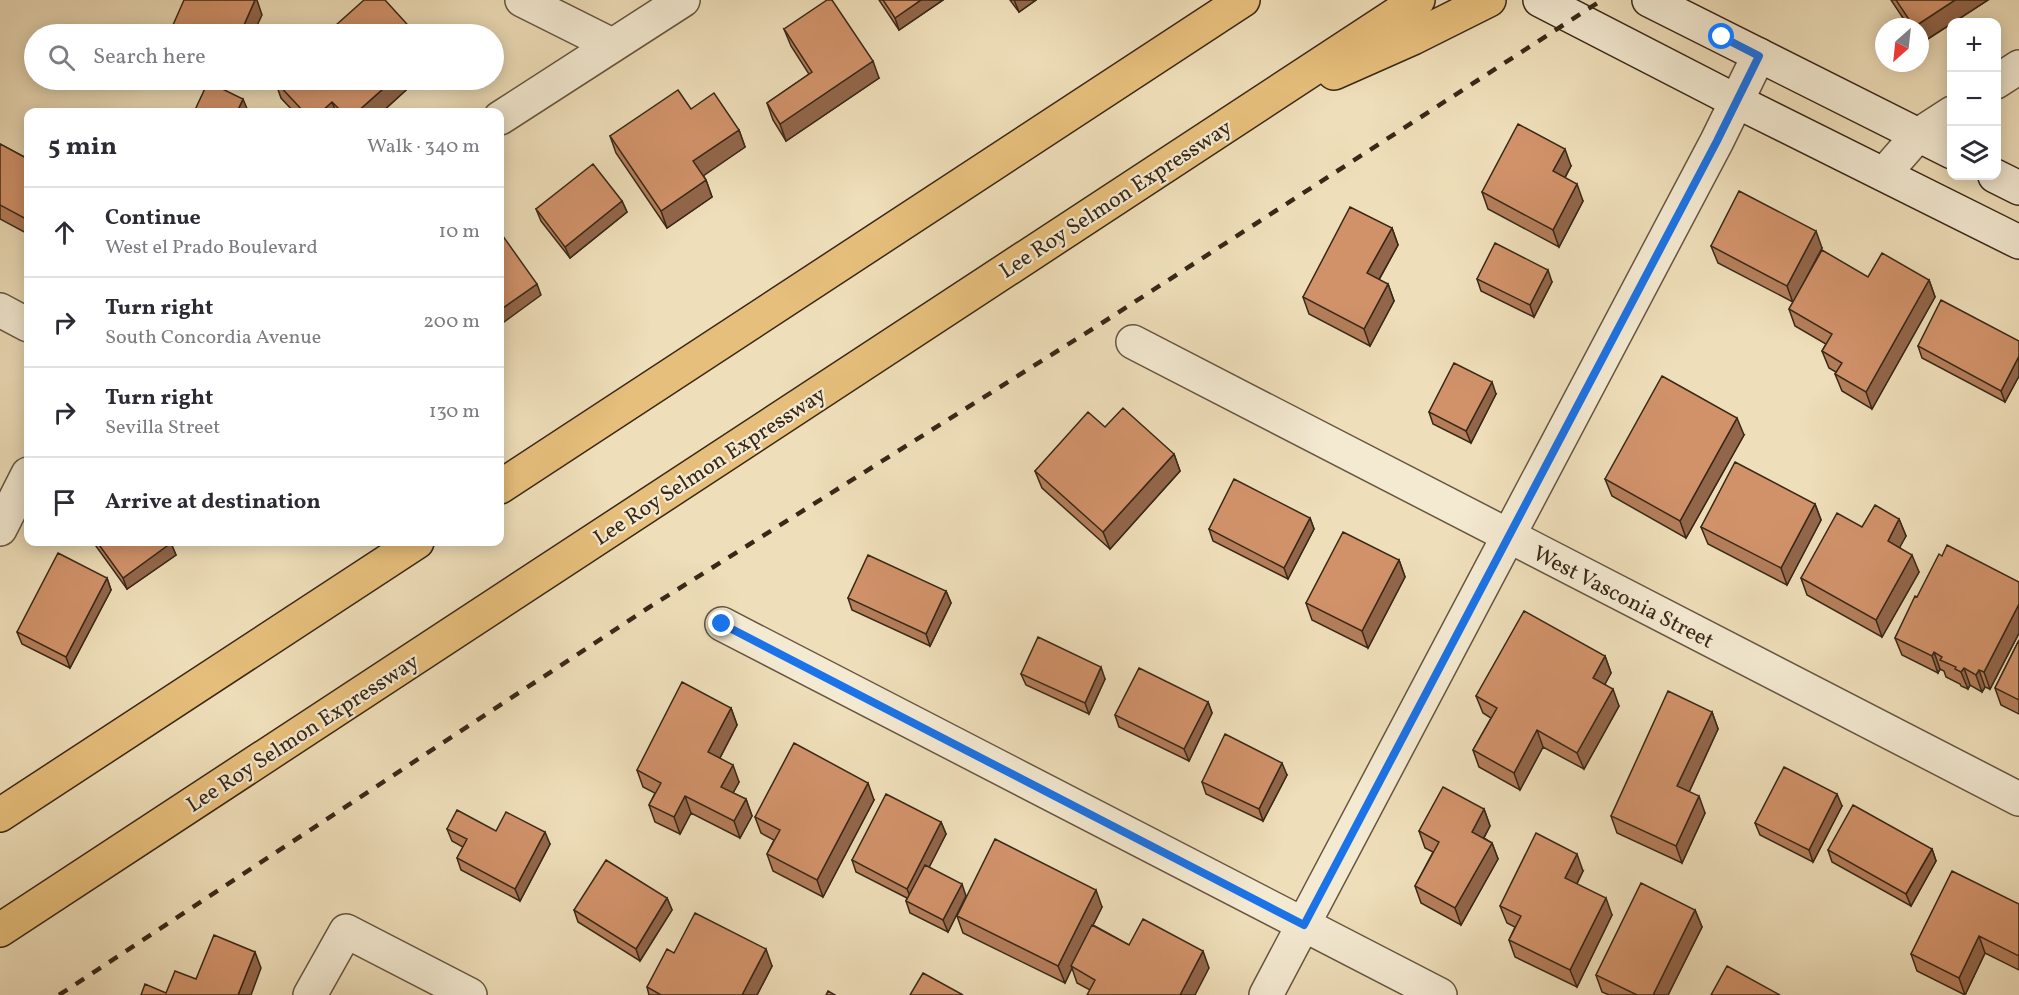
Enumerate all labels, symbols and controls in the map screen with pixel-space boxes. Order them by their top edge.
north arrow [1875,18,1929,72]
map controls [1947,18,2001,180]
button: + [1947,18,2001,72]
route start [1708,23,1734,49]
search box [24,24,504,90]
icon: search [45,41,78,74]
text: Search here [93,42,206,73]
button: − [1947,72,2001,126]
street label: Lee Roy Selmon Expressway [994,113,1239,287]
button: layers [1947,126,2001,180]
text: 5 min [48,129,117,165]
text: Walk · 340 m [367,133,480,161]
text: Continue [105,203,201,234]
icon: ahead [48,216,81,249]
text: 10 m [439,218,480,246]
text: West el Prado Boulevard [105,234,318,262]
text: Turn right [105,293,213,324]
icon: right [48,306,81,339]
text: 200 m [423,308,480,336]
text: South Concordia Avenue [105,324,321,352]
street label: Lee Roy Selmon Expressway [588,380,833,554]
text: Turn right [105,383,213,414]
icon: right [48,396,81,429]
text: 130 m [429,398,480,426]
text: Sevilla Street [105,414,220,442]
icon: arrive [48,486,81,519]
text: Arrive at destination [105,487,321,518]
street label: West Vasconia Street [1527,539,1719,657]
route end [708,610,734,636]
street label: Lee Roy Selmon Expressway [181,647,426,821]

